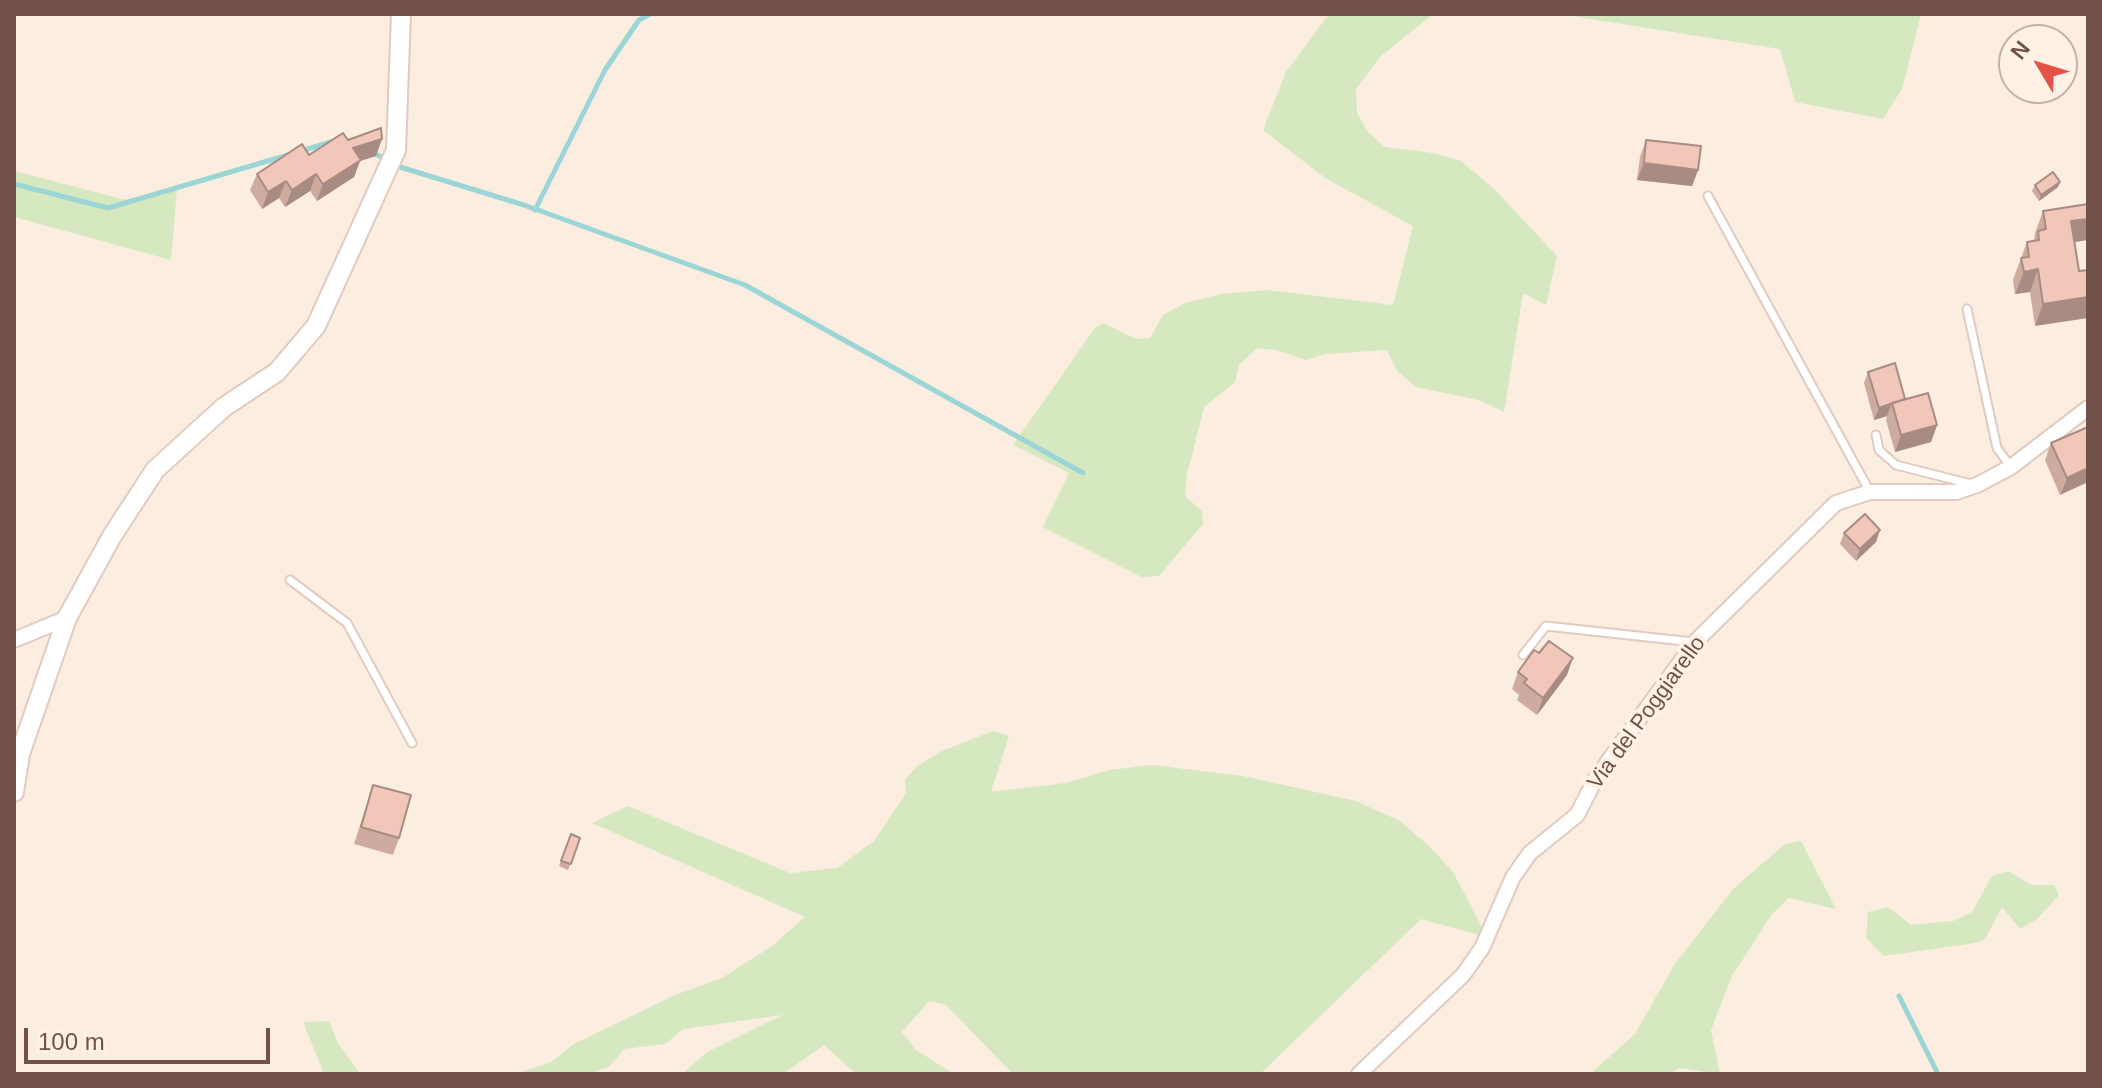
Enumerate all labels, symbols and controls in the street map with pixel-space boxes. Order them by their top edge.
north arrow [1998,24,2078,104]
text: N [2006,36,2035,64]
street label: Via del Poggiarello [1583,631,1711,795]
scale bar [28,1012,274,1062]
text: 100 m [38,1028,105,1055]

